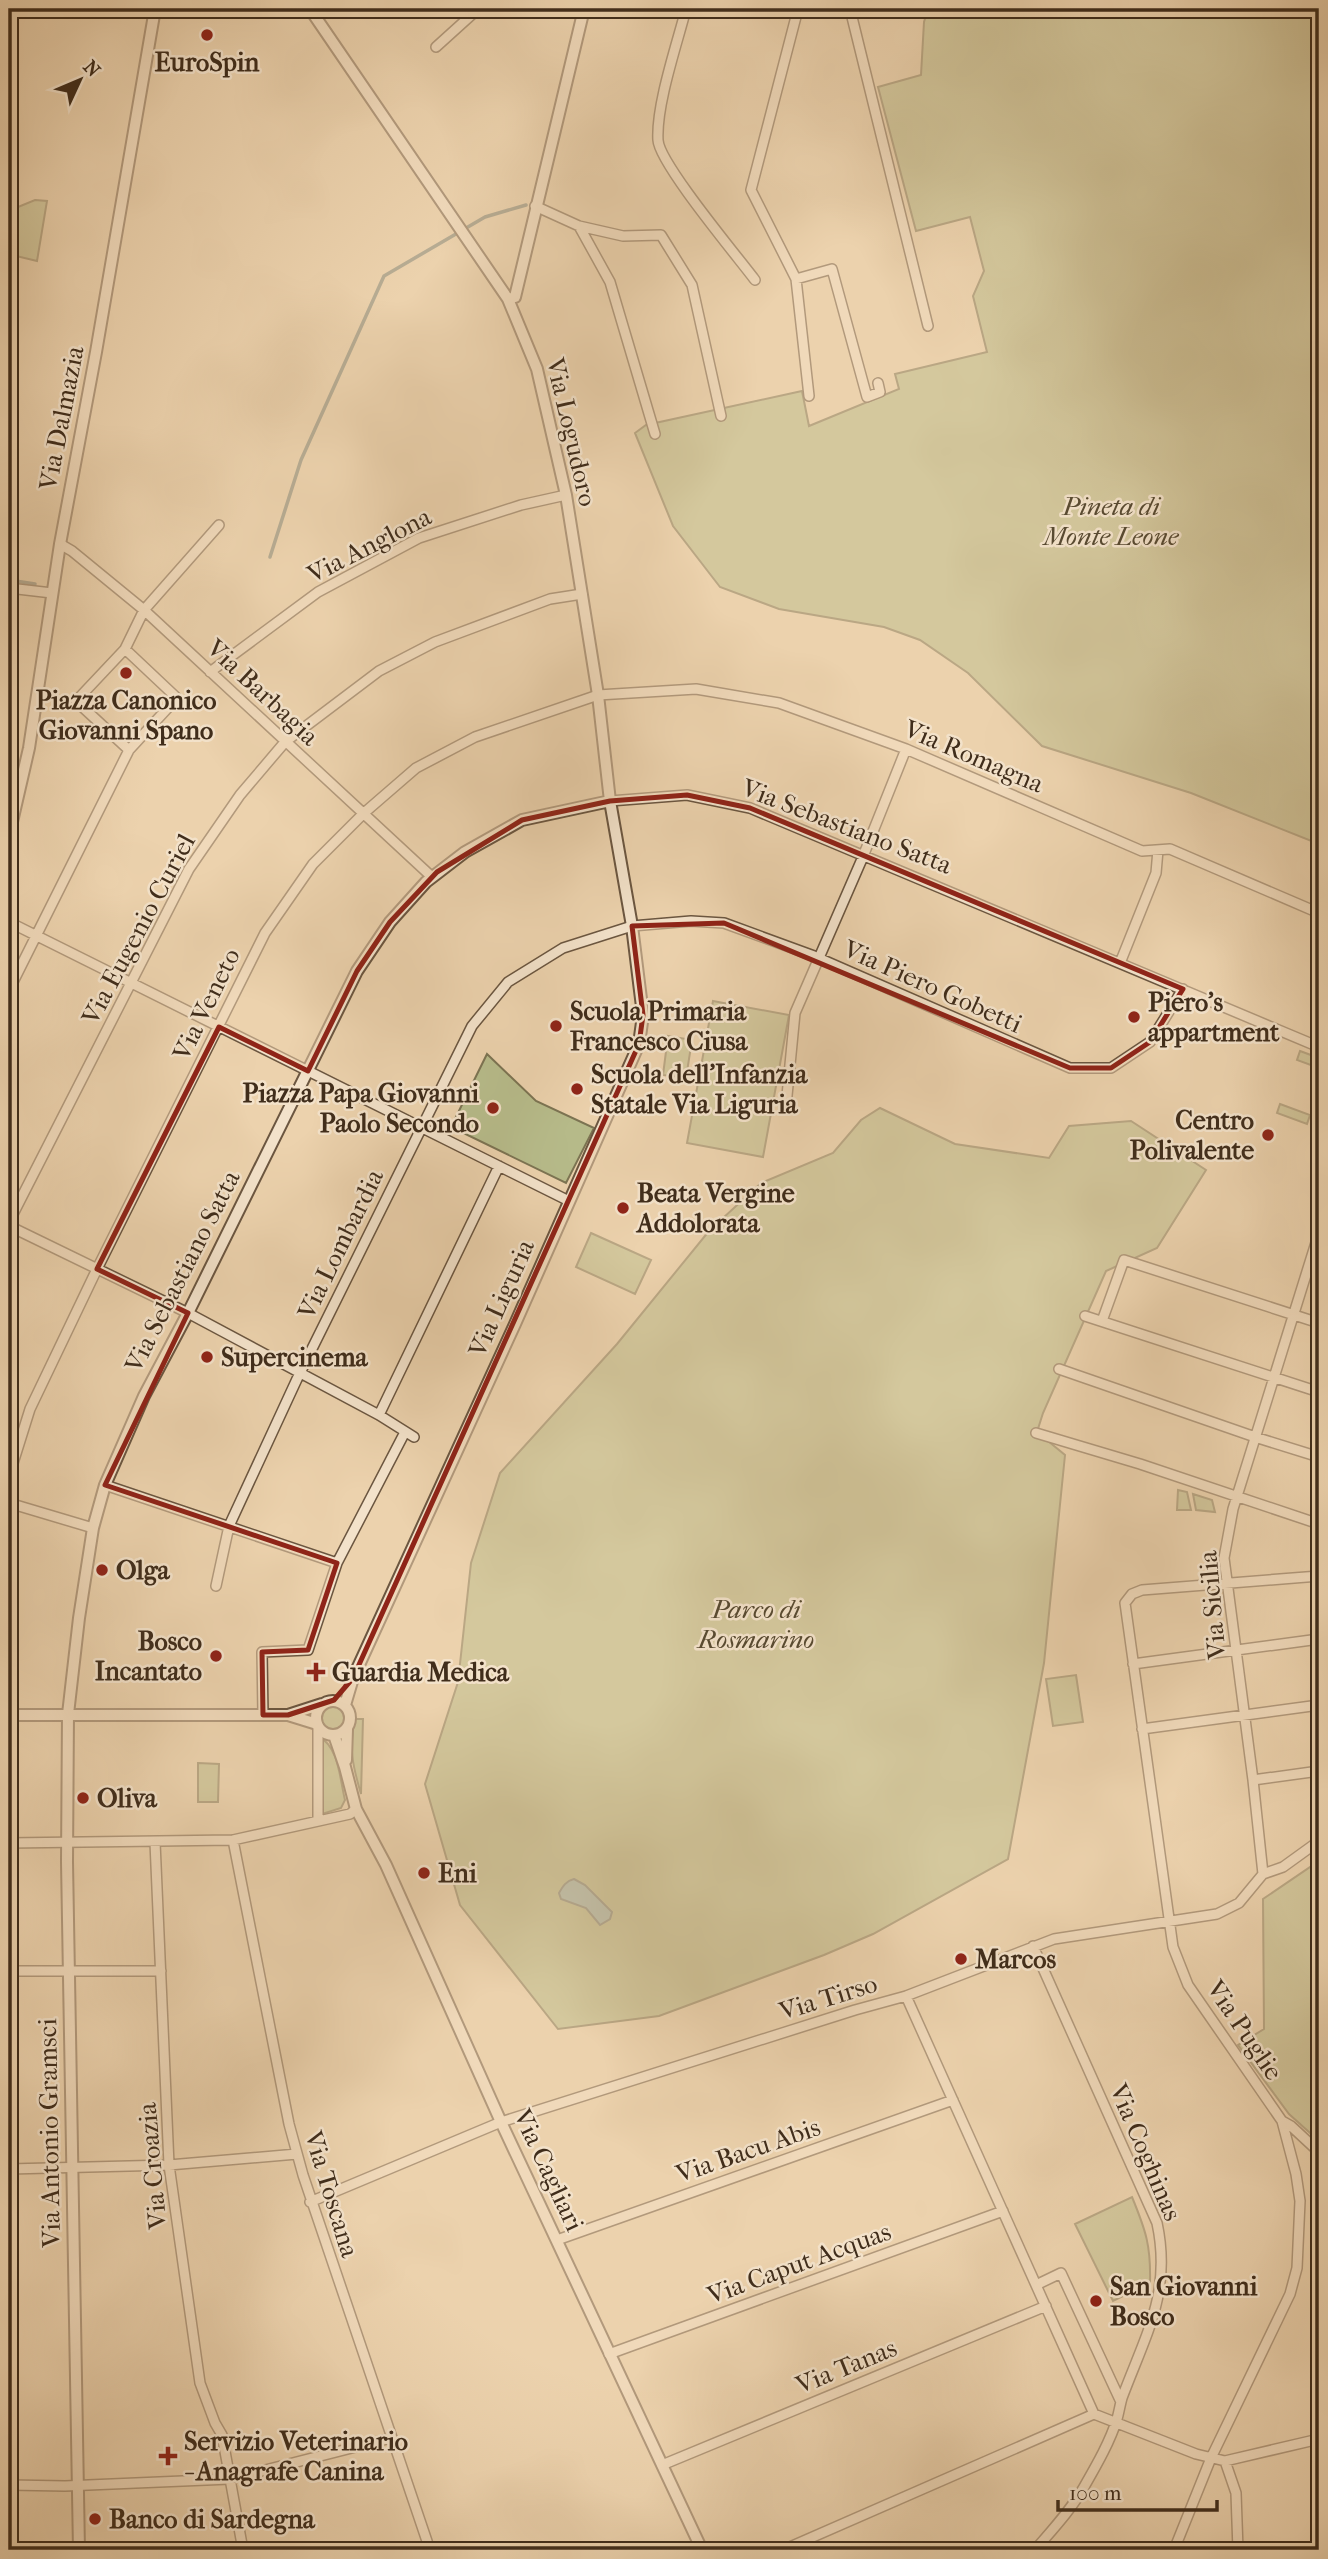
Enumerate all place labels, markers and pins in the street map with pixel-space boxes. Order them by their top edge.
marker: EuroSpin [199,27,215,43]
place label: EuroSpin [155,47,260,78]
marker: Piazza Canonico Giovanni Spano [118,665,134,681]
place label: Piazza Canonico Giovanni Spano [36,685,216,746]
place label: Piero's appartment [1148,987,1280,1048]
place label: Scuola Primaria Francesco Ciusa [569,996,748,1057]
marker: Piero's appartment [1126,1009,1142,1025]
marker: Scuola Primaria Francesco Ciusa [548,1018,564,1034]
place label: Scuola dell'Infanzia Statale Via Liguria [591,1059,808,1120]
place label: Piazza Papa Giovanni Paolo Secondo [243,1078,479,1139]
marker: Scuola dell'Infanzia Statale Via Liguria [569,1081,585,1097]
marker: Piazza Papa Giovanni Paolo Secondo [485,1100,501,1116]
place label: Centro Polivalente [1130,1105,1254,1166]
marker: Centro Polivalente [1260,1127,1276,1143]
place label: Beata Vergine Addolorata [635,1178,795,1239]
marker: Beata Vergine Addolorata [615,1200,631,1216]
place label: Supercinema [221,1342,369,1373]
marker: Supercinema [199,1349,215,1365]
place label: Olga [116,1555,171,1586]
marker: Olga [94,1562,110,1578]
place label: Bosco Incantato [95,1626,202,1687]
marker: Bosco Incantato [208,1648,224,1664]
place label: Guardia Medica [332,1657,510,1688]
marker: Guardia Medica [306,1662,326,1682]
place label: Oliva [97,1783,158,1814]
marker: Oliva [75,1790,91,1806]
place label: Eni [438,1858,477,1889]
marker: Eni [416,1865,432,1881]
place label: Marcos [975,1944,1056,1975]
marker: Marcos [953,1951,969,1967]
place label: San Giovanni Bosco [1110,2271,1258,2332]
marker: San Giovanni Bosco [1088,2293,1104,2309]
place label: Servizio Veterinario - Anagrafe Canina [184,2426,408,2487]
marker: Servizio Veterinario - Anagrafe Canina [158,2446,178,2466]
place label: Banco di Sardegna [109,2504,316,2535]
marker: Banco di Sardegna [87,2511,103,2527]

